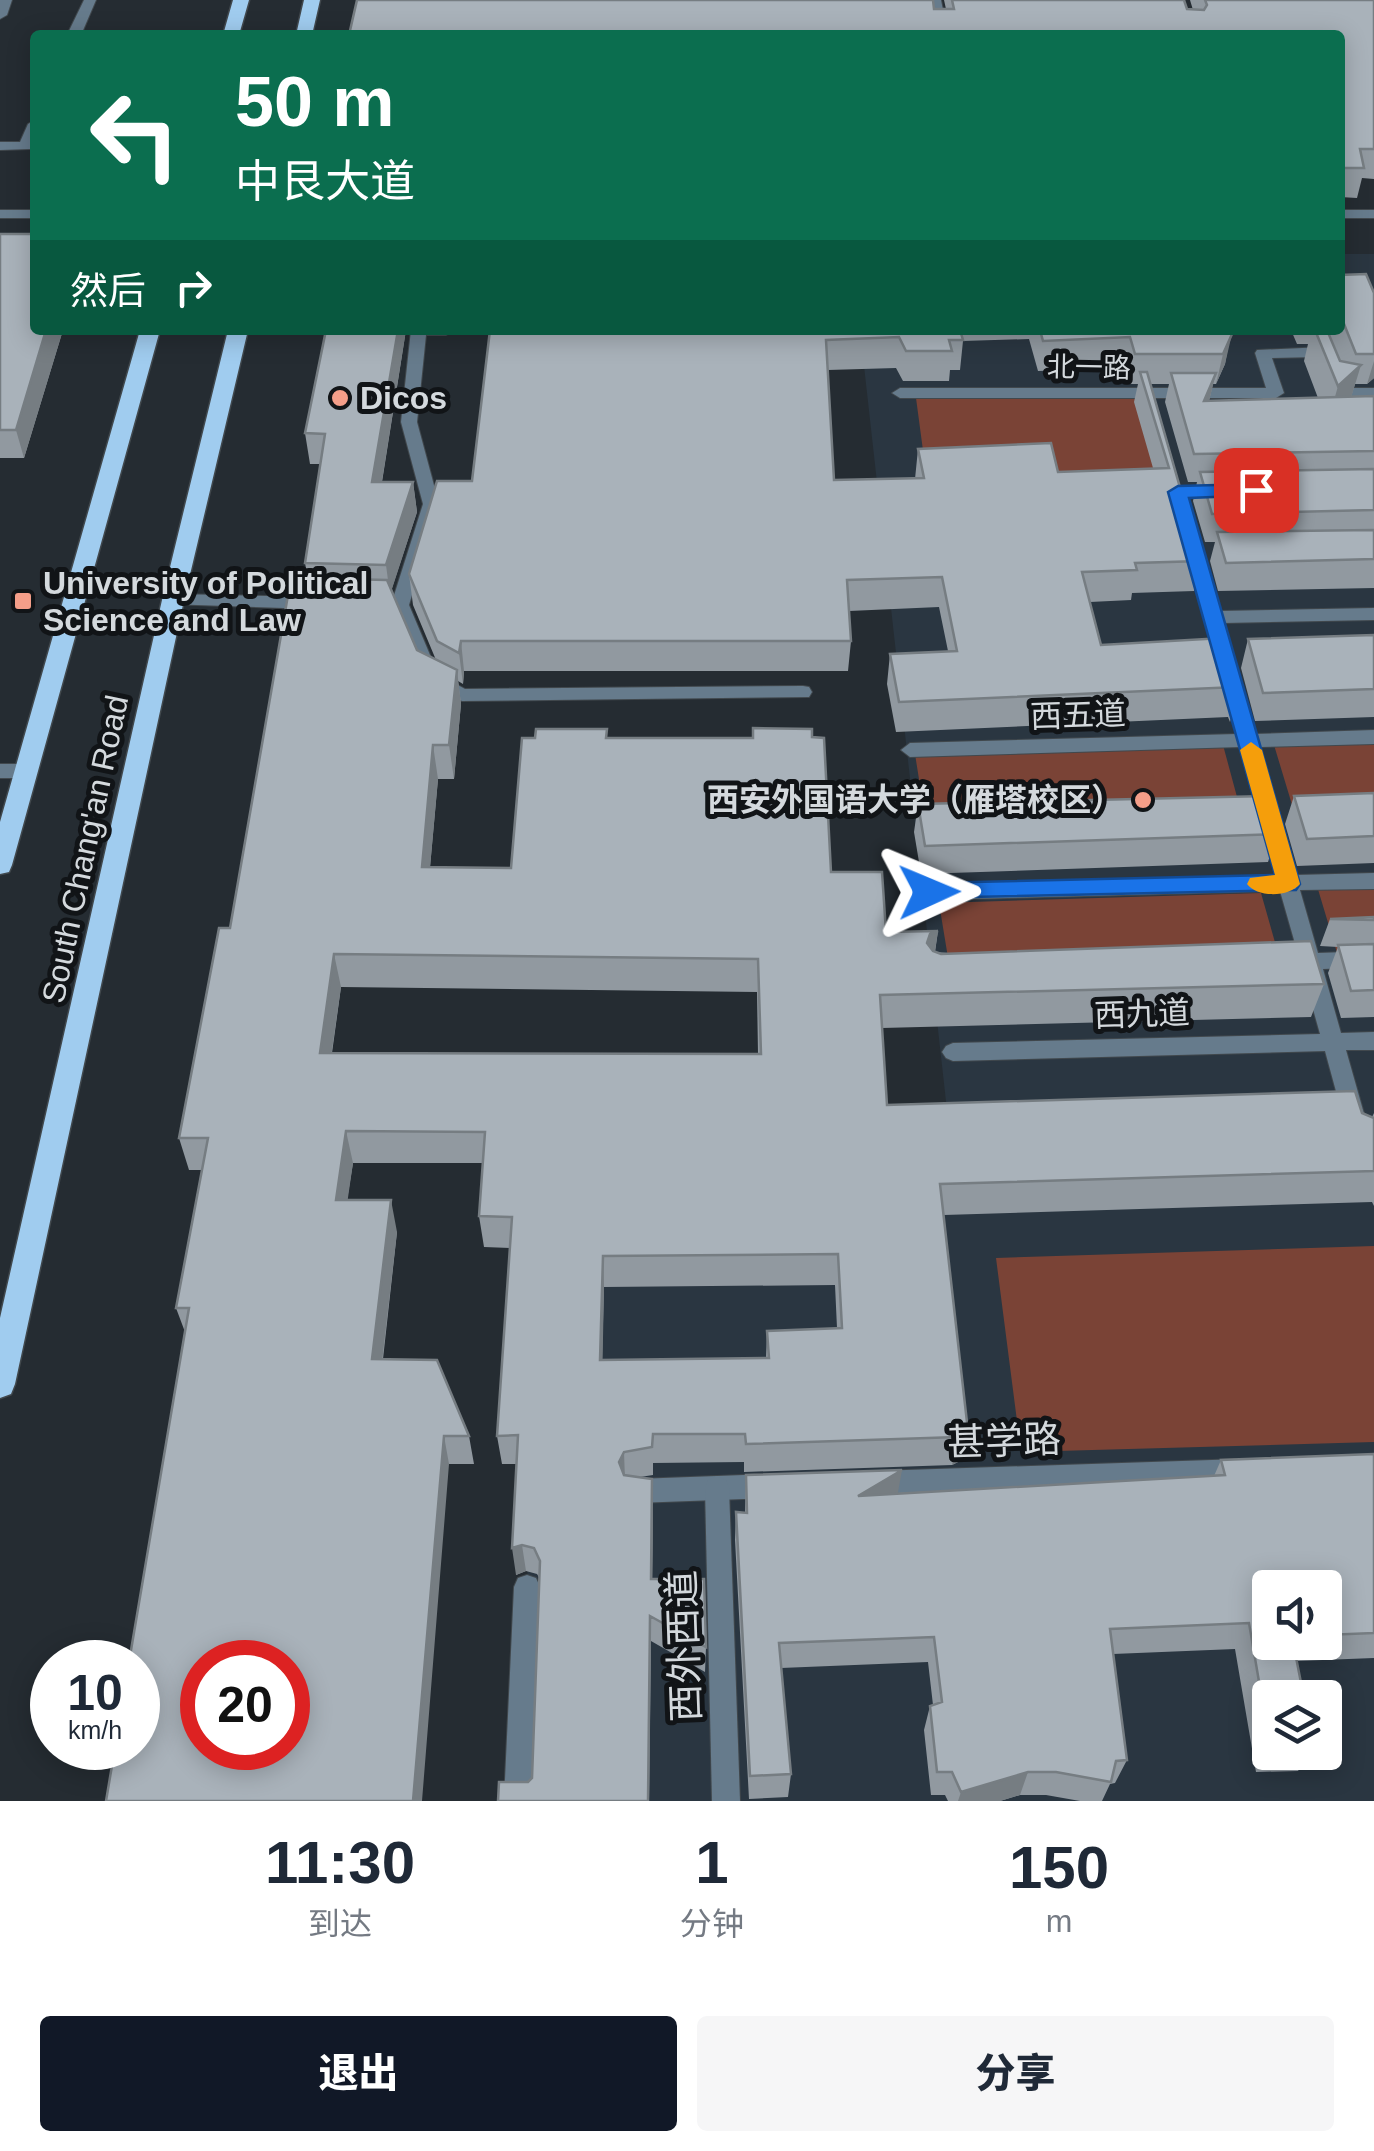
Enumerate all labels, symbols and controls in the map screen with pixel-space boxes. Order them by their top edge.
text: 50 m [235,63,395,141]
icon: left [70,70,200,200]
text: 中艮大道 [235,156,415,207]
icon: right [166,260,221,315]
text: 然后 [70,270,146,312]
street label: 北一路 [1047,351,1131,384]
place label: Dicos [360,380,447,416]
marker: Dicos [329,387,351,409]
pin [1214,448,1299,533]
icon: arrive [1229,463,1284,518]
place label: University of Political Science and Law [43,565,368,638]
marker: University of Political Science and Law [12,590,34,612]
street label: South Chang'an Road [35,692,135,1006]
street label: 西五道 [1029,695,1127,735]
place label: 西安外国语大学（雁塔校区） [707,782,1123,818]
marker: 西安外国语大学（雁塔校区） [1132,789,1154,811]
position arrow [877,840,981,944]
street label: 西九道 [1093,994,1191,1034]
street label: 甚学路 [946,1418,1062,1464]
street label: 西外西道 [660,1569,708,1723]
map controls [1252,1570,1342,1770]
button: sound [1252,1570,1342,1660]
speed limit sign: 20 [180,1640,310,1770]
text: 10 [67,1665,123,1721]
button: layers [1252,1680,1342,1770]
text: km/h [68,1716,122,1744]
text: 11:30 [265,1829,415,1896]
text: 1 [695,1829,729,1896]
text: 150 [1009,1834,1109,1901]
text: m [1046,1903,1072,1939]
text: 到达 [308,1906,372,1942]
text: 分钟 [680,1906,744,1942]
button: 退出 [40,2016,677,2131]
button: 分享 [697,2016,1334,2131]

